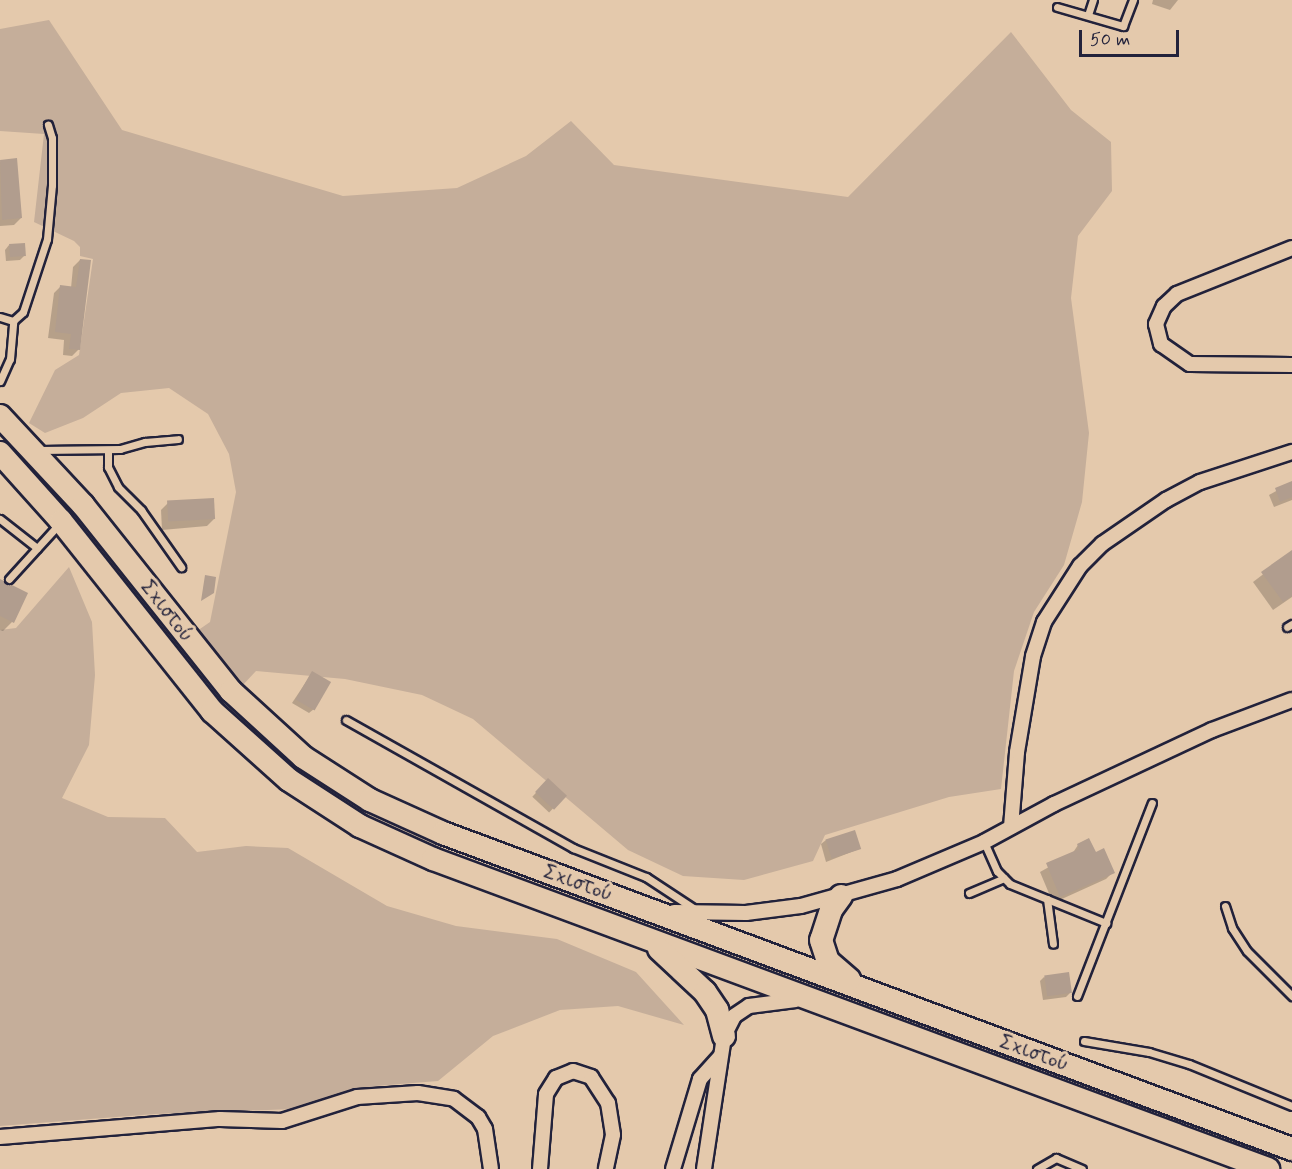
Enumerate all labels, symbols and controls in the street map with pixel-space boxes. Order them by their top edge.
scale bar [1082,18,1182,56]
text: 50 m [1090,28,1130,52]
street label: Σχιστού [135,575,199,647]
street label: Σχιστού [540,859,616,907]
street label: Σχιστού [996,1029,1072,1077]

